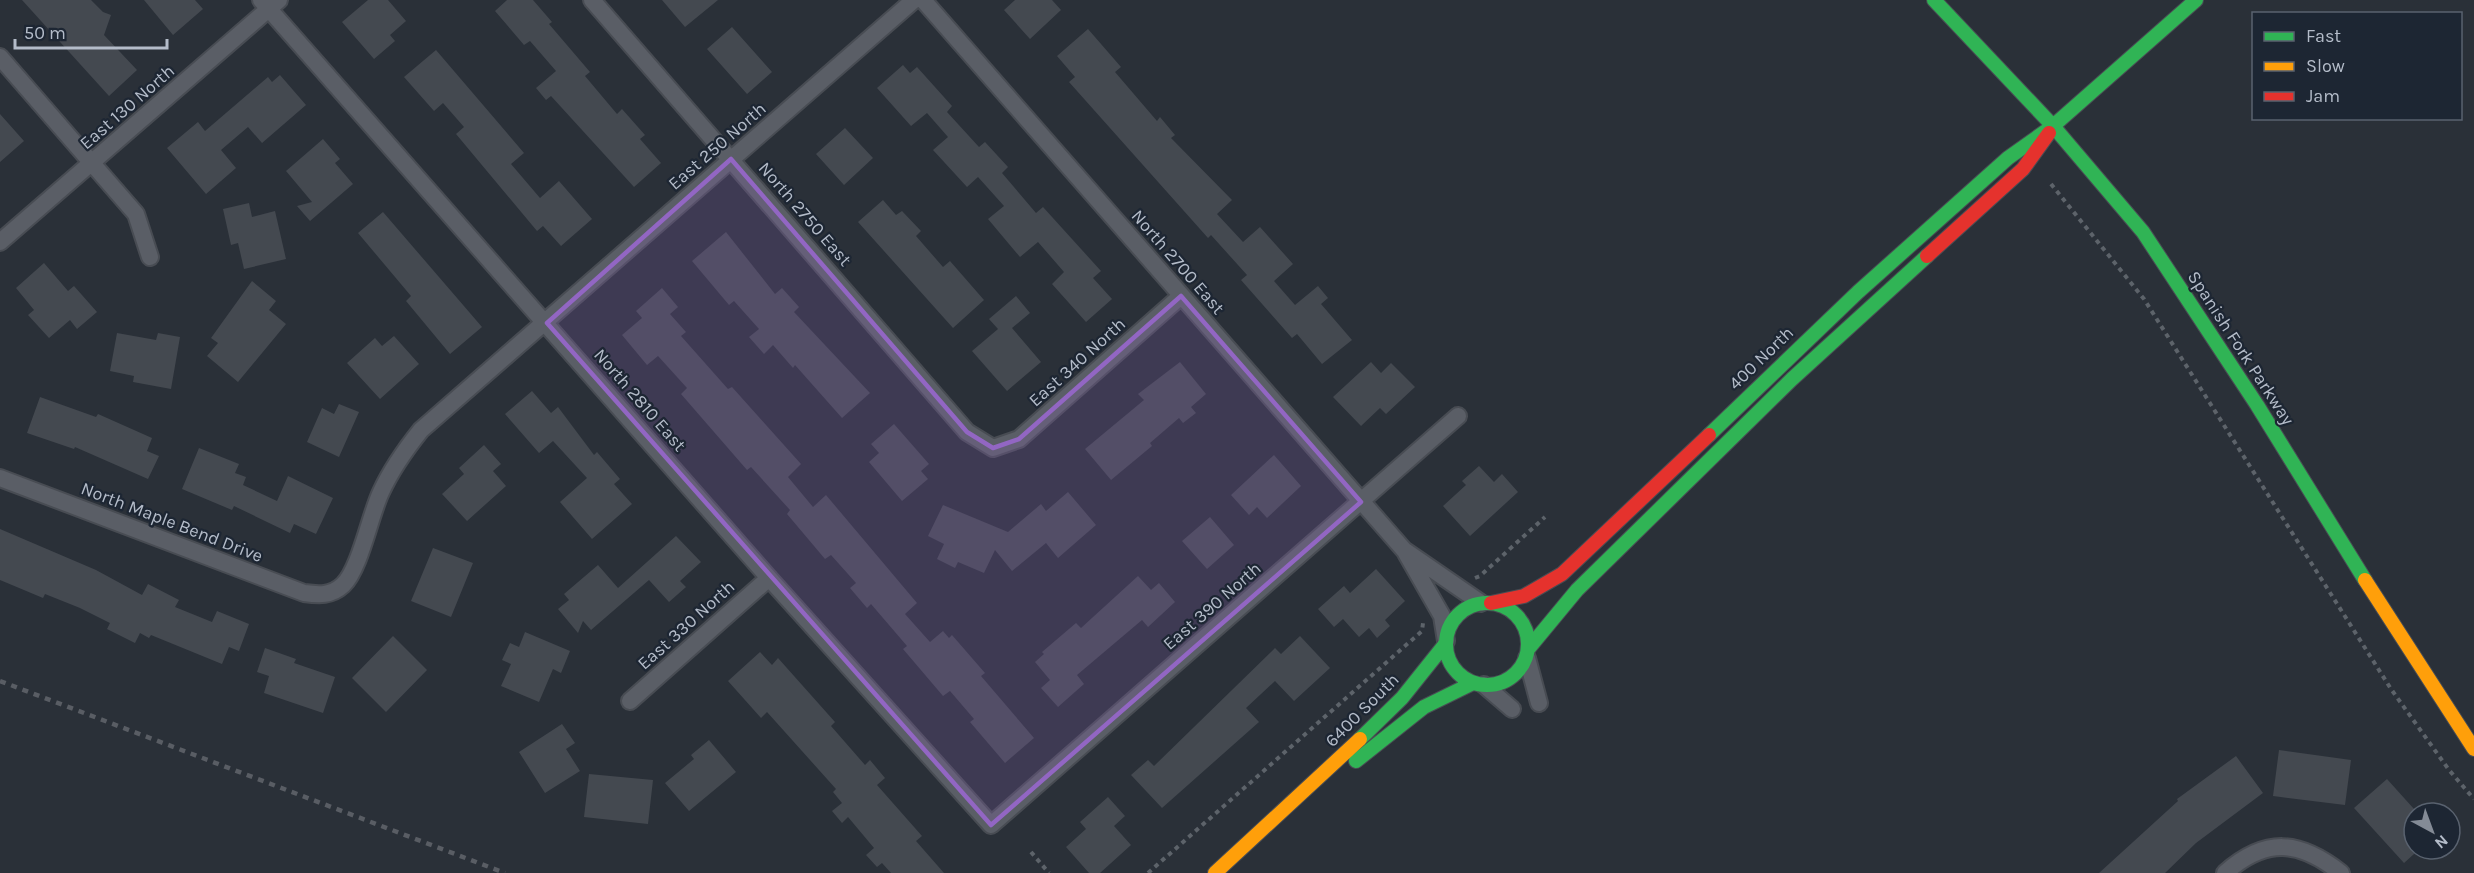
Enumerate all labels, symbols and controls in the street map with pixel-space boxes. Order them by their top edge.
scale bar [15,12,166,50]
legend [2252,12,2462,120]
text: 50 m [24,22,66,44]
text: Fast [2306,25,2341,47]
text: Slow [2306,55,2345,77]
street label: East 130 North [75,60,179,154]
text: Jam [2306,85,2340,107]
street label: East 250 North [664,98,770,194]
street label: North 2750 East [754,157,856,271]
street label: North 2700 East [1127,205,1230,319]
street label: Spanish Fork Parkway [2183,267,2299,430]
street label: East 340 North [1024,313,1130,411]
street label: 400 North [1724,322,1798,394]
street label: North 2810 East [589,344,691,456]
street label: North Maple Bend Drive [78,477,266,567]
street label: East 390 North [1158,557,1266,655]
street label: East 330 North [633,576,739,674]
street label: 6400 South [1321,669,1403,751]
north arrow [2402,801,2462,861]
text: N [2431,831,2452,853]

